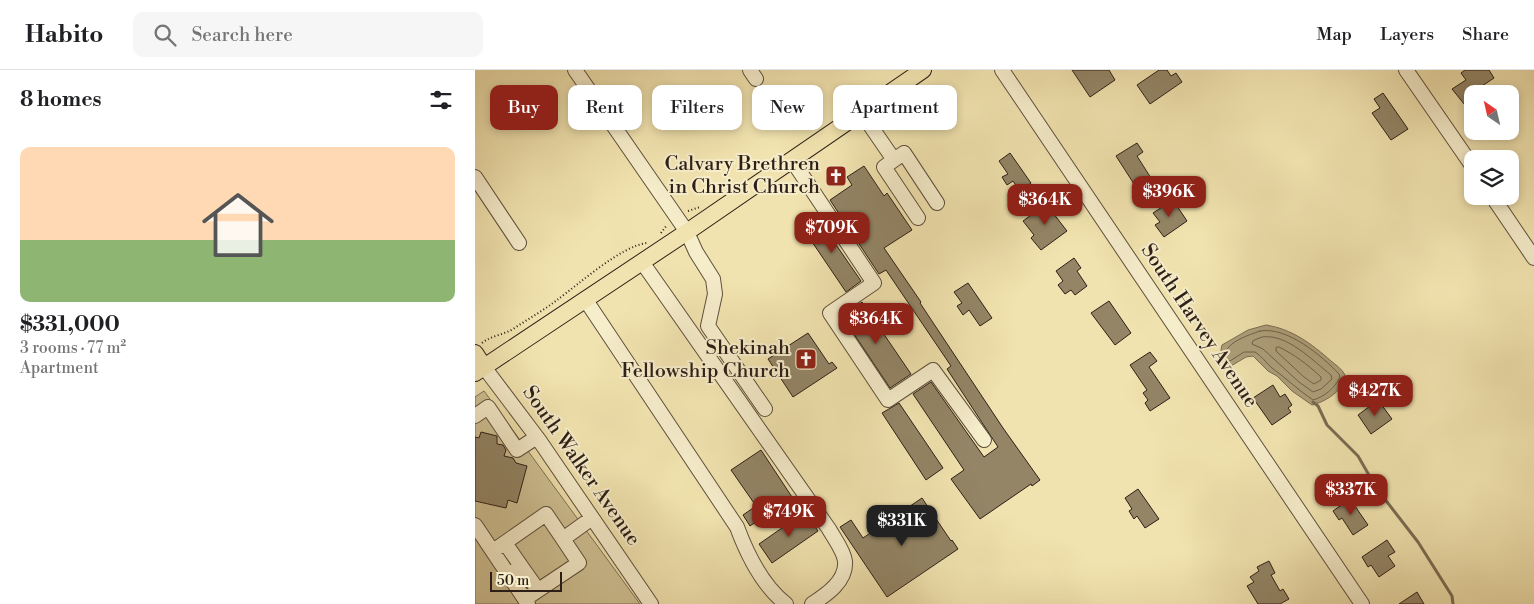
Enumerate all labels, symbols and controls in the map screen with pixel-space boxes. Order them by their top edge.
search box [133,12,483,57]
text: Habito [25,20,103,50]
icon: search [151,21,179,49]
text: Search here [191,23,293,47]
text: Map [1317,23,1352,46]
text: Layers [1380,23,1434,46]
text: Share [1462,23,1509,46]
chip: Buy [490,85,558,130]
chip: Rent [568,85,642,130]
chip: Filters [652,85,742,130]
chip: New [752,85,823,130]
chip: Apartment [833,85,957,130]
north arrow [1464,85,1519,140]
map controls [1464,85,1519,205]
icon: filters [427,86,455,114]
text: 8 homes [20,87,102,113]
button: layers [1464,150,1519,205]
place label: Calvary Brethren in Christ Church [664,152,820,200]
church icon: Calvary Brethren in Christ Church [824,164,848,188]
pin: $396K [1134,176,1204,218]
icon: home [193,180,283,270]
text: $396K [1143,182,1195,202]
pin: $364K [1010,184,1080,226]
text: $364K [1018,190,1072,210]
pin: $709K [797,212,867,254]
text: $709K [805,218,859,238]
street label: South Harvey Avenue [1135,239,1263,413]
pin: $364K [841,302,911,345]
text: $364K [849,309,903,329]
text: $331,000 [20,312,120,338]
place label: Shekinah Fellowship Church [621,336,790,384]
text: 3 rooms · 77 m² [20,338,126,358]
church icon: Shekinah Fellowship Church [794,347,818,371]
text: Apartment [20,358,99,378]
pin: $427K [1340,374,1410,417]
street label: South Walker Avenue [516,381,646,551]
text: $427K [1349,381,1401,401]
pin: $337K [1316,474,1386,516]
text: $337K [1326,480,1376,500]
pin: $749K [754,496,824,538]
text: $749K [763,502,815,522]
pin: $331K [867,504,937,547]
text: $331K [877,511,927,531]
scale bar [490,569,563,592]
text: 50 m [497,572,529,590]

